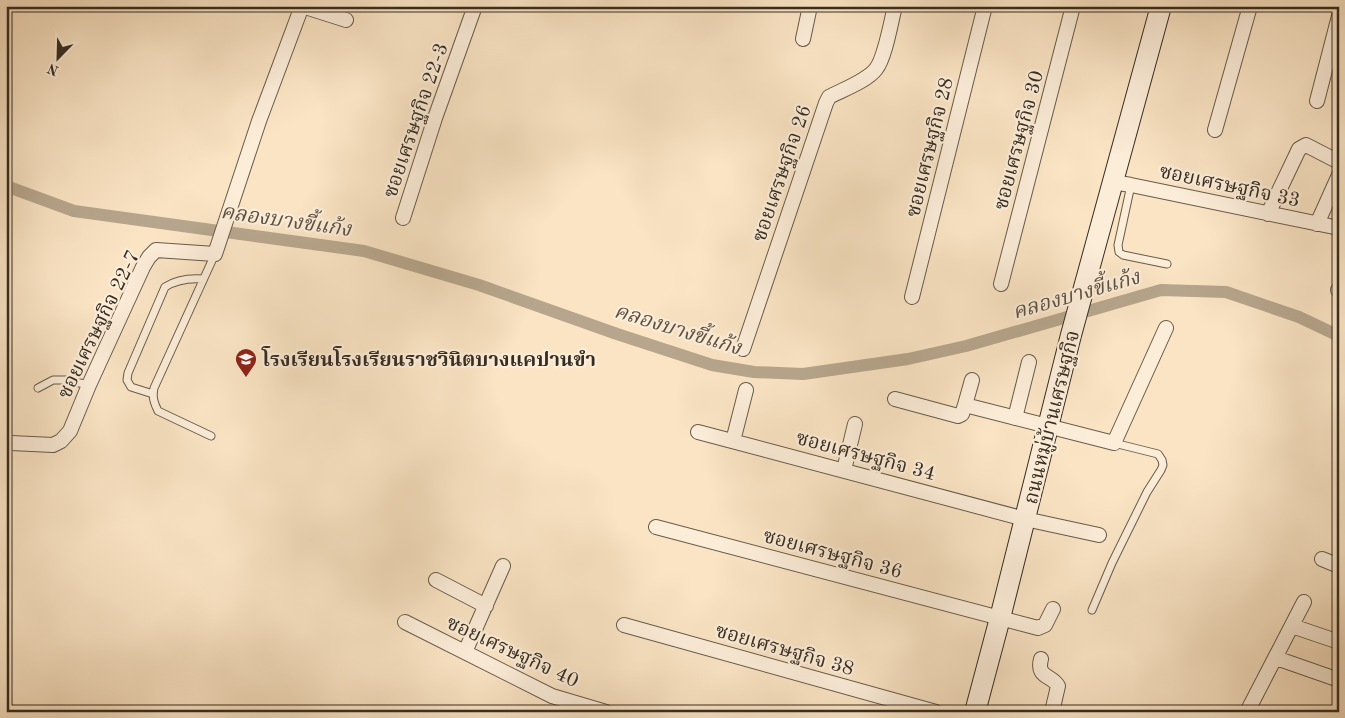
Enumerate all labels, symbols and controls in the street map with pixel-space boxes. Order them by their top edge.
north arrow [32,32,82,82]
street label: ซอยเศรษฐกิจ 22-3 [381,41,453,201]
text: N [45,60,61,78]
street label: ซอยเศรษฐกิจ 30 [992,69,1048,212]
street label: ซอยเศรษฐกิจ 28 [904,76,958,219]
street label: ซอยเศรษฐกิจ 26 [750,103,816,245]
street label: ซอยเศรษฐกิจ 33 [1157,162,1302,212]
water label: คลองบางขี้แก้ง [219,195,355,241]
street label: ซอยเศรษฐกิจ 22-7 [55,248,144,402]
water label: คลองบางขี้แก้ง [1008,260,1144,324]
water label: คลองบางขี้แก้ง [612,294,747,360]
street label: ถนนหมู่บ้านเศรษฐกิจ [1020,328,1085,507]
place label: โรงเรียนโรงเรียนราชวินิตบางแคปานขำ [261,346,596,371]
school or university icon: โรงเรียนโรงเรียนราชวินิตบางแคปานขำ [234,347,258,378]
street label: ซอยเศรษฐกิจ 34 [794,429,937,485]
street label: ซอยเศรษฐกิจ 36 [761,527,904,583]
street label: ซอยเศรษฐกิจ 40 [443,613,581,692]
street label: ซอยเศรษฐกิจ 38 [713,622,856,680]

